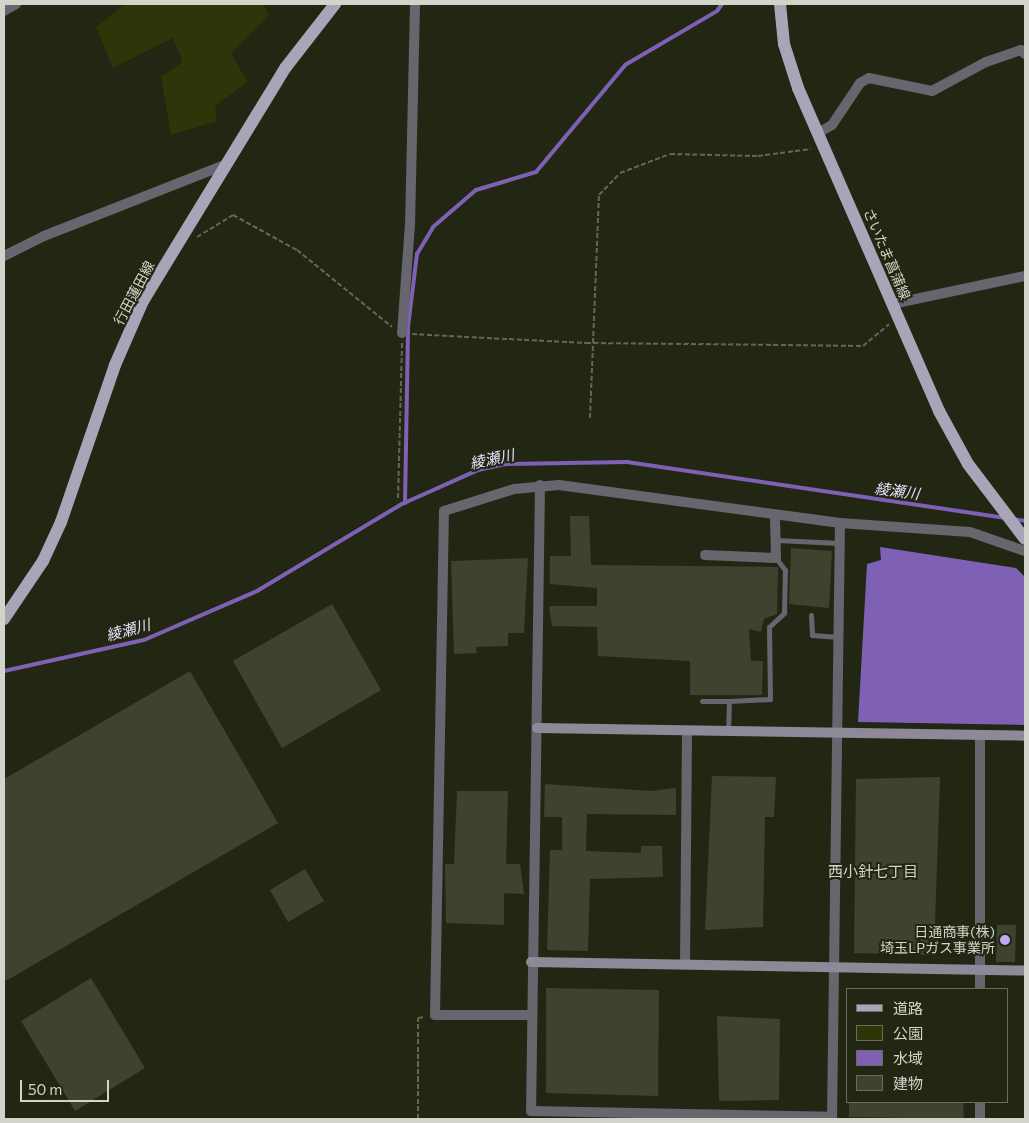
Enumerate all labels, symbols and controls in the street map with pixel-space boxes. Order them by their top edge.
street label: さいたま菖蒲線 [860,206,914,302]
street label: 行田蓮田線 [110,258,158,328]
water label: 綾瀬川 [468,446,516,472]
water label: 綾瀬川 [873,479,921,503]
water label: 綾瀬川 [104,615,152,645]
district label: 西小針七丁目 [828,863,918,881]
place label: 日通商事(株) 埼玉LPガス事業所 [880,924,995,956]
marker: 日通商事(株) 埼玉LPガス事業所 [999,934,1011,946]
legend [846,988,1009,1103]
text: 道路 [893,999,923,1017]
text: 公園 [893,1024,923,1042]
text: 水域 [893,1049,923,1067]
scale bar [22,1070,111,1102]
text: 建物 [893,1074,923,1092]
text: 50 m [28,1080,62,1098]

